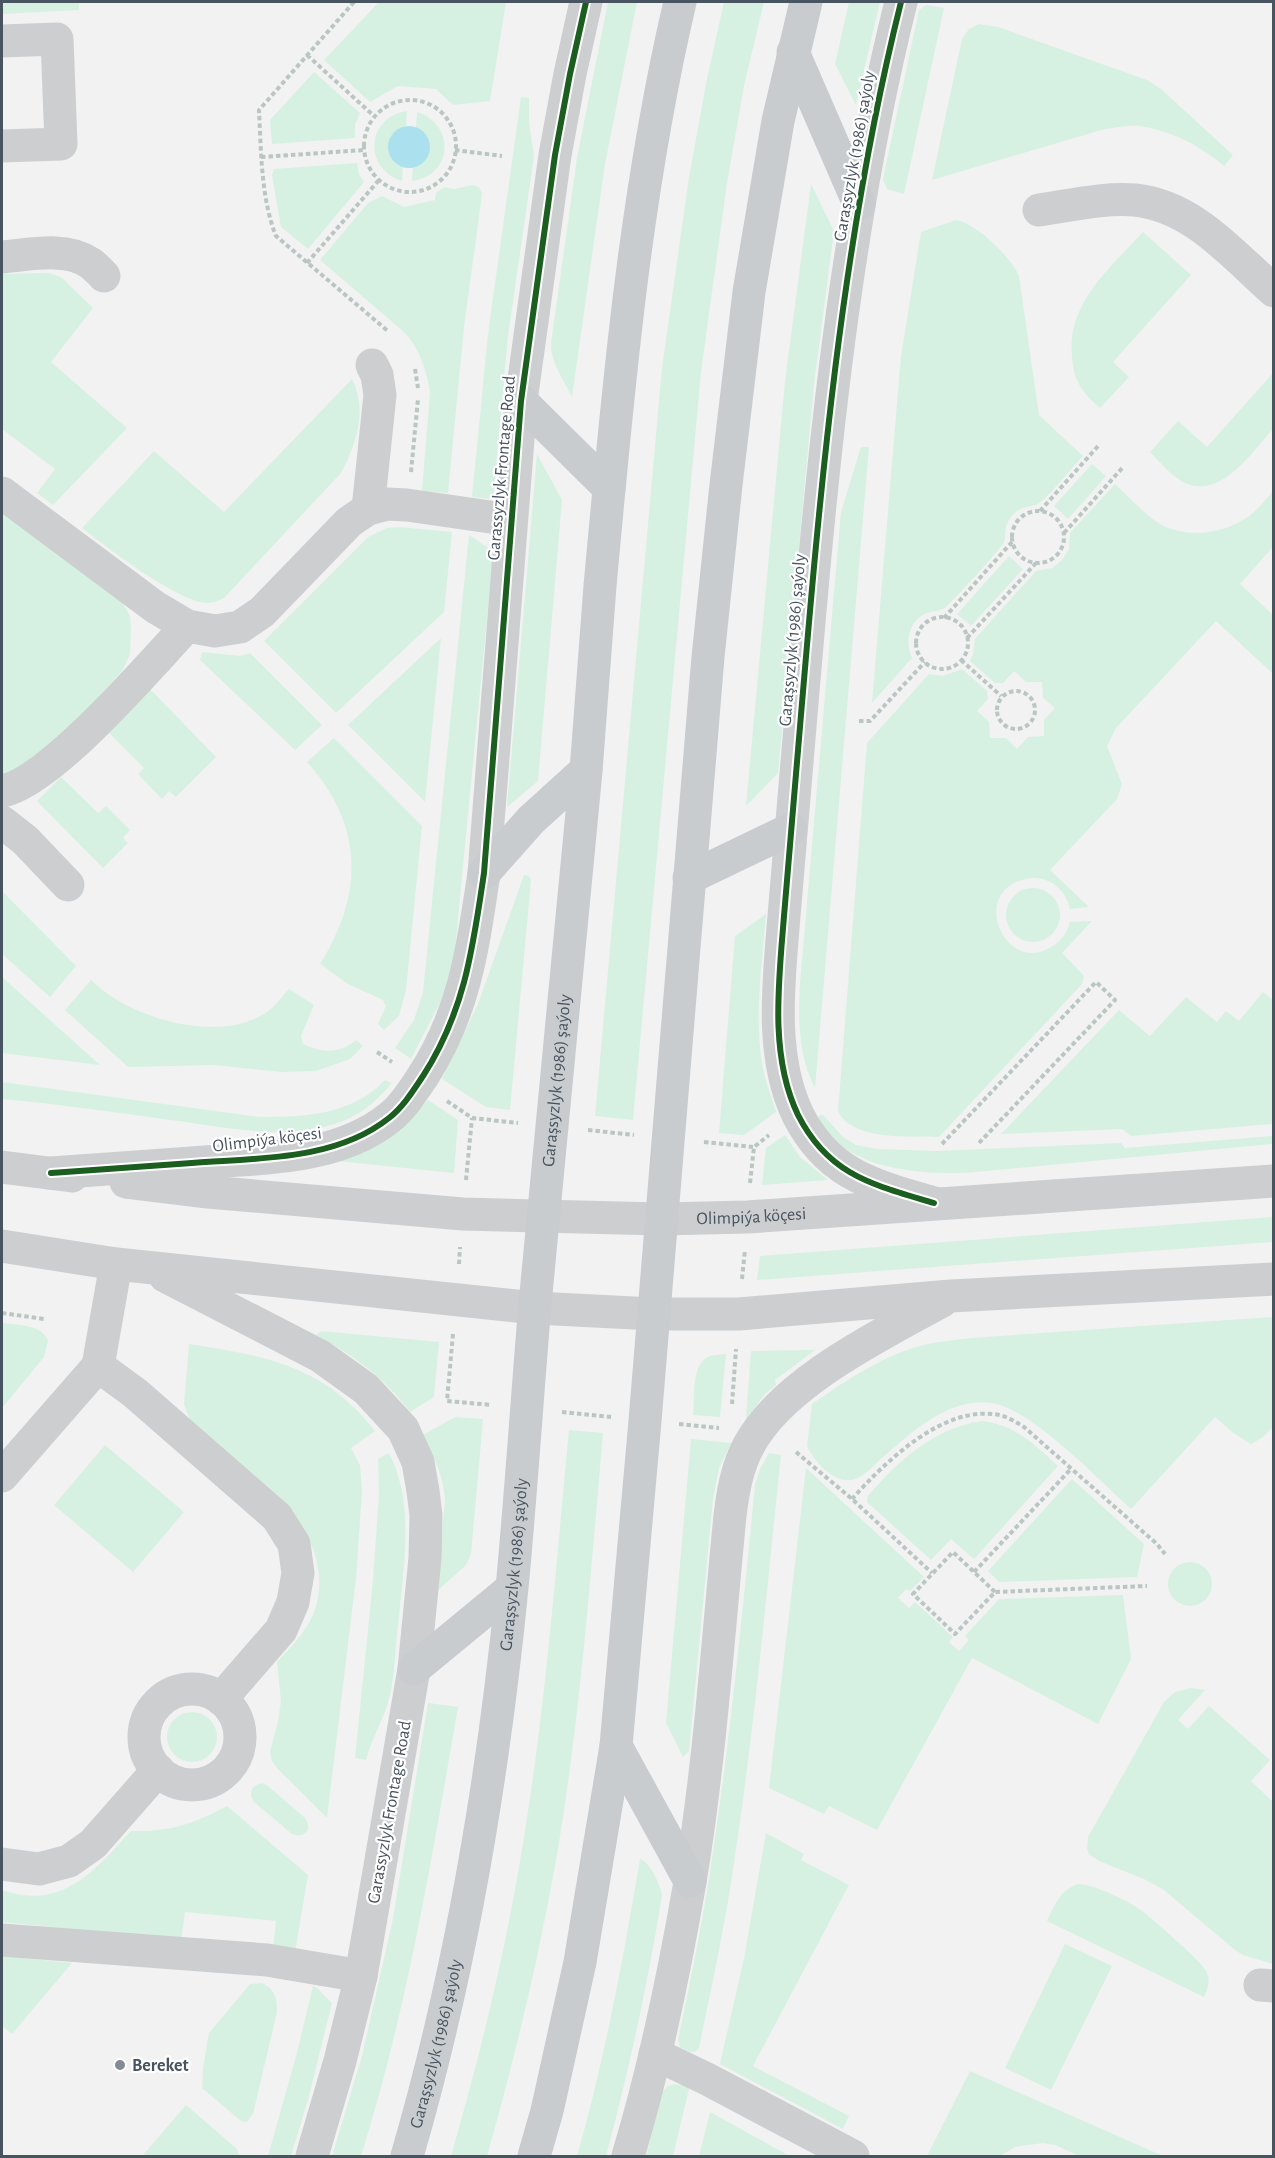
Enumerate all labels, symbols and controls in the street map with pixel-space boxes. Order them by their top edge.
street label: Garaşsyzlyk (1986) şaýoly [831,69,879,243]
street label: Garassyzlyk Frontage Road [485,375,519,561]
street label: Garaşsyzlyk (1986) şaýoly [776,553,810,727]
street label: Garaşsyzlyk (1986) şaýoly [540,993,575,1168]
street label: Olimpiýa köçesi [211,1124,323,1156]
street label: Olimpiýa köçesi [696,1205,807,1228]
street label: Garaşsyzlyk (1986) şaýoly [497,1477,531,1652]
street label: Garassyzlyk Frontage Road [365,1719,415,1905]
street label: Garaşsyzlyk (1986) şaýoly [407,1957,466,2130]
place label: Bereket [132,2057,189,2075]
marker: Bereket [113,2058,127,2072]

